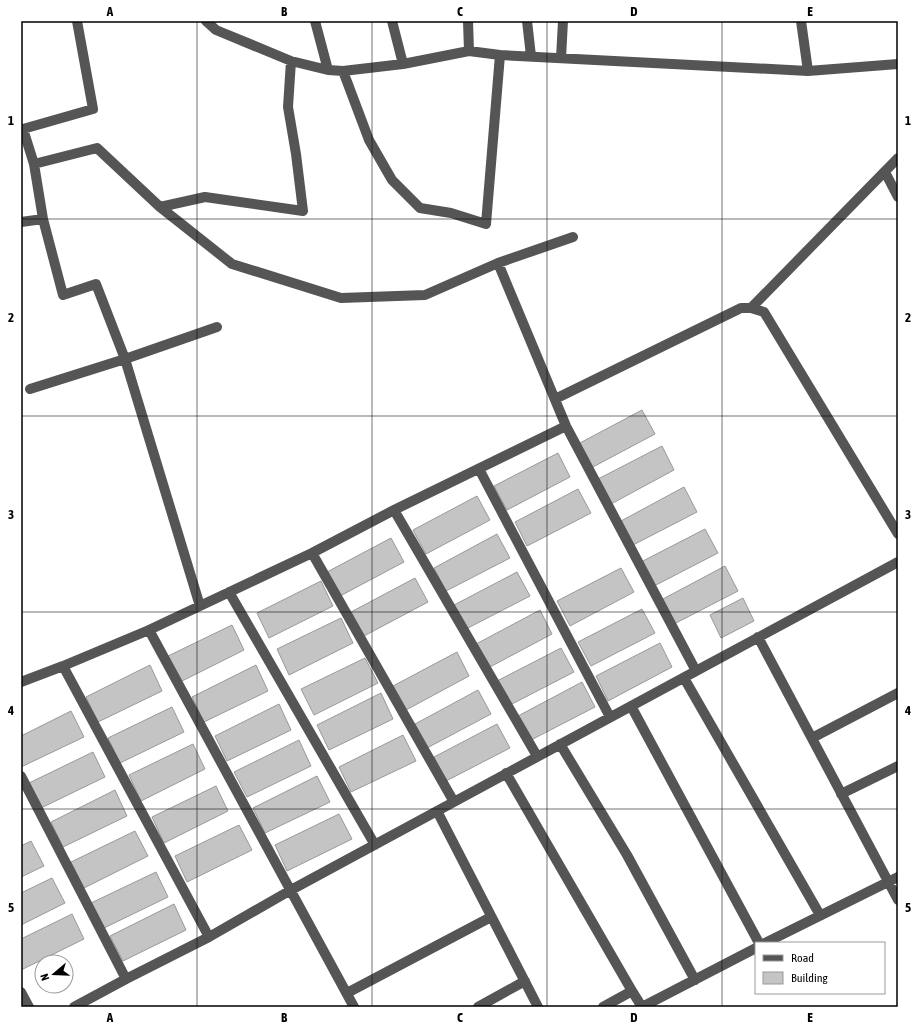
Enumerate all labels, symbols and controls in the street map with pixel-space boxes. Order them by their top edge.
text: A [106,4,114,19]
text: B [281,4,288,19]
text: C [457,4,463,19]
text: D [630,4,638,19]
text: E [807,4,813,19]
text: 1 [8,113,14,128]
text: 1 [905,113,911,128]
text: 2 [8,310,14,325]
text: 2 [905,310,911,325]
text: 3 [8,507,14,522]
text: 3 [905,507,911,522]
text: 4 [7,703,14,718]
text: 4 [904,703,911,718]
text: 5 [8,900,14,915]
text: 5 [905,900,911,915]
legend [755,942,885,994]
text: Road [791,951,814,965]
north arrow [34,954,74,994]
text: Building [791,971,829,985]
text: N [38,972,51,982]
text: A [106,1010,114,1025]
text: B [281,1010,288,1025]
text: C [457,1010,463,1025]
text: D [630,1010,638,1025]
text: E [807,1010,813,1025]

